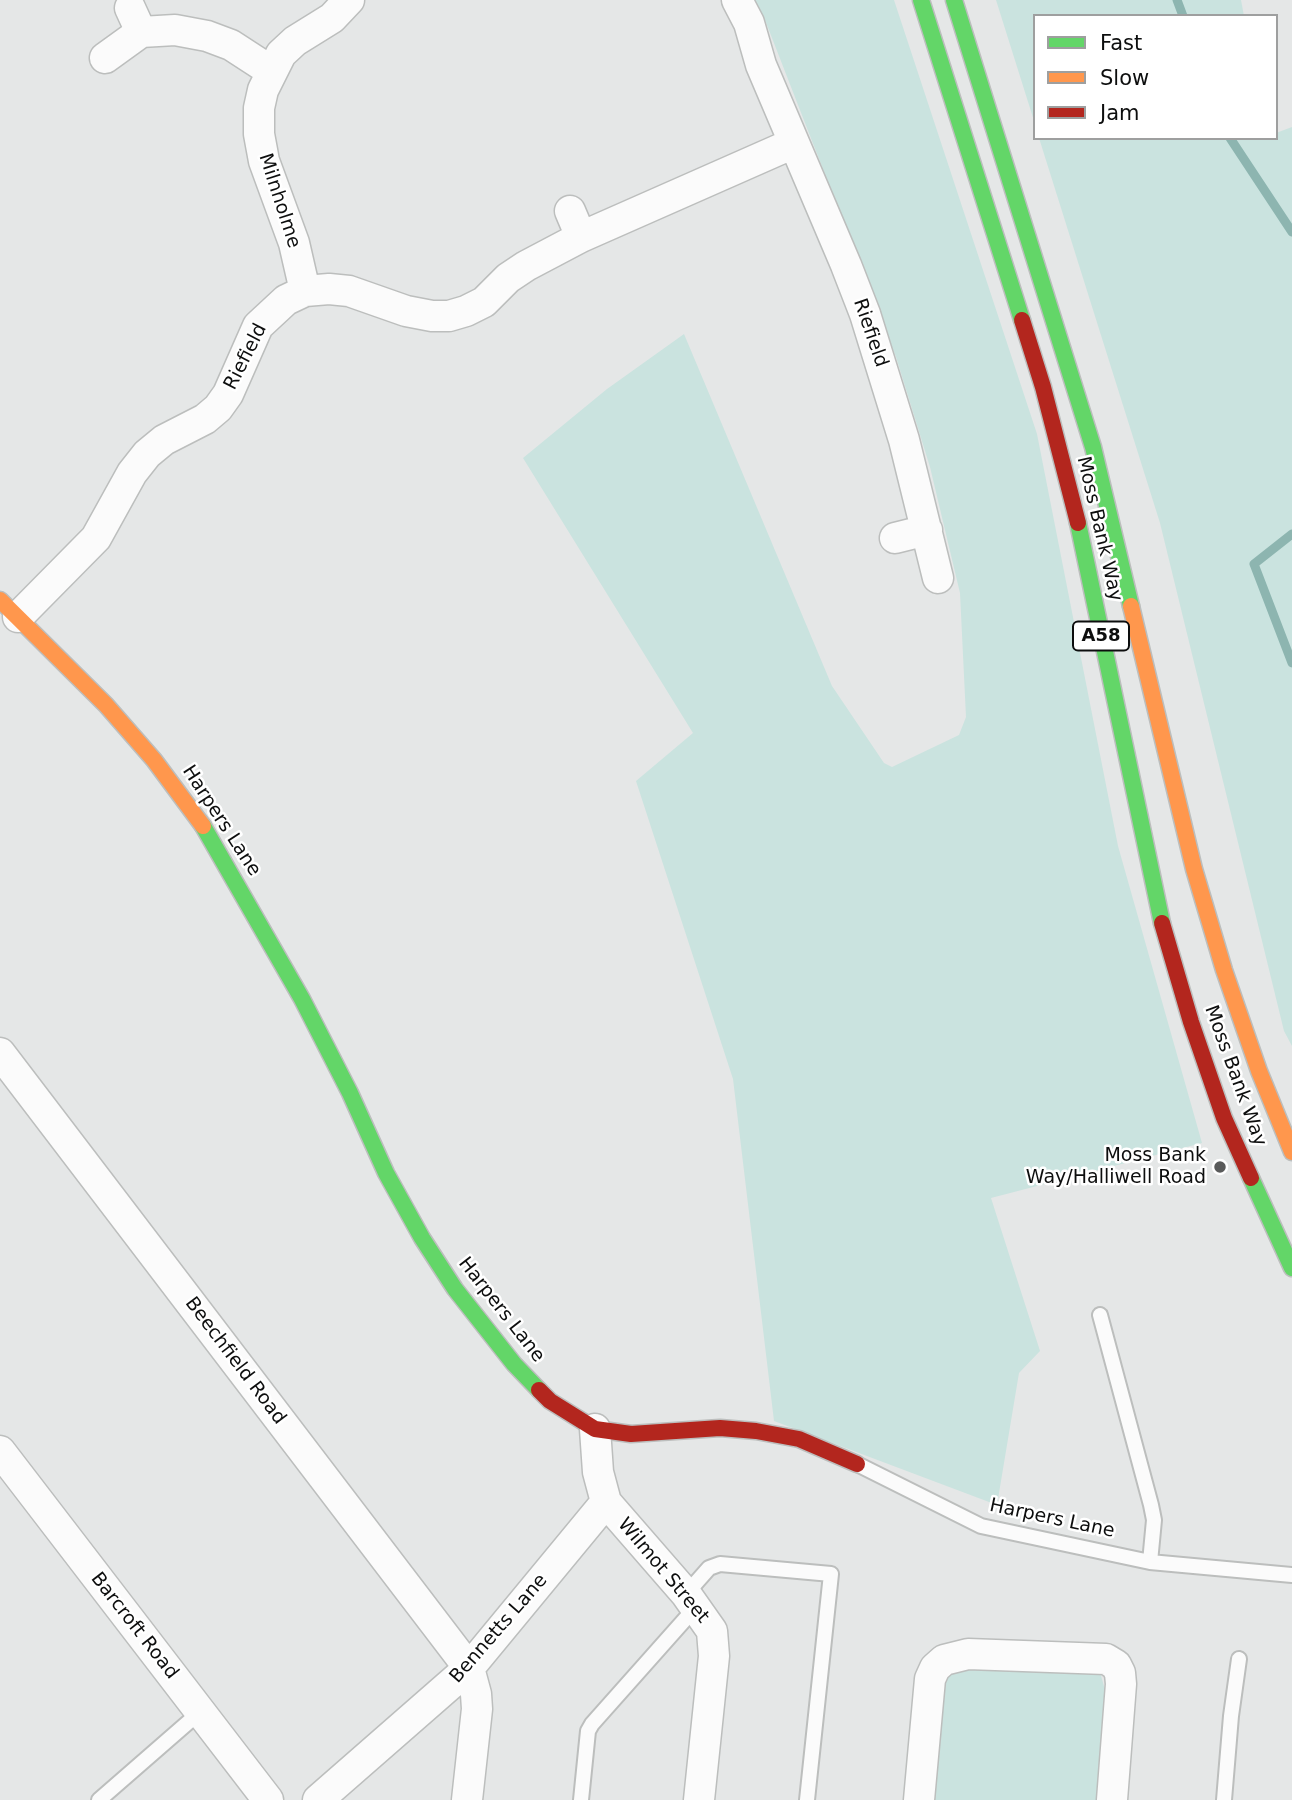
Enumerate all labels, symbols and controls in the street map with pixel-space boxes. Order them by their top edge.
legend [1033,14,1278,140]
text: Fast [1100,31,1142,55]
text: Slow [1100,66,1149,90]
text: Jam [1100,101,1140,125]
street label: Milnholme [253,151,305,251]
street label: Riefield [848,296,892,370]
street label: Riefield [220,320,272,394]
street label: Moss Bank Way [1071,454,1127,604]
road number: A58 [1073,622,1129,650]
street label: Harpers Lane [177,761,265,881]
street label: Moss Bank Way [1199,1003,1271,1149]
place label: Moss Bank Way/Halliwell Road [1026,1145,1206,1189]
marker: Moss Bank Way/Halliwell Road [1212,1159,1228,1175]
street label: Harpers Lane [453,1253,549,1367]
street label: Beechfield Road [180,1293,290,1429]
street label: Harpers Lane [987,1495,1117,1543]
street label: Wilmot Street [612,1514,714,1628]
street label: Barcroft Road [85,1568,183,1684]
street label: Bennetts Lane [445,1570,553,1688]

